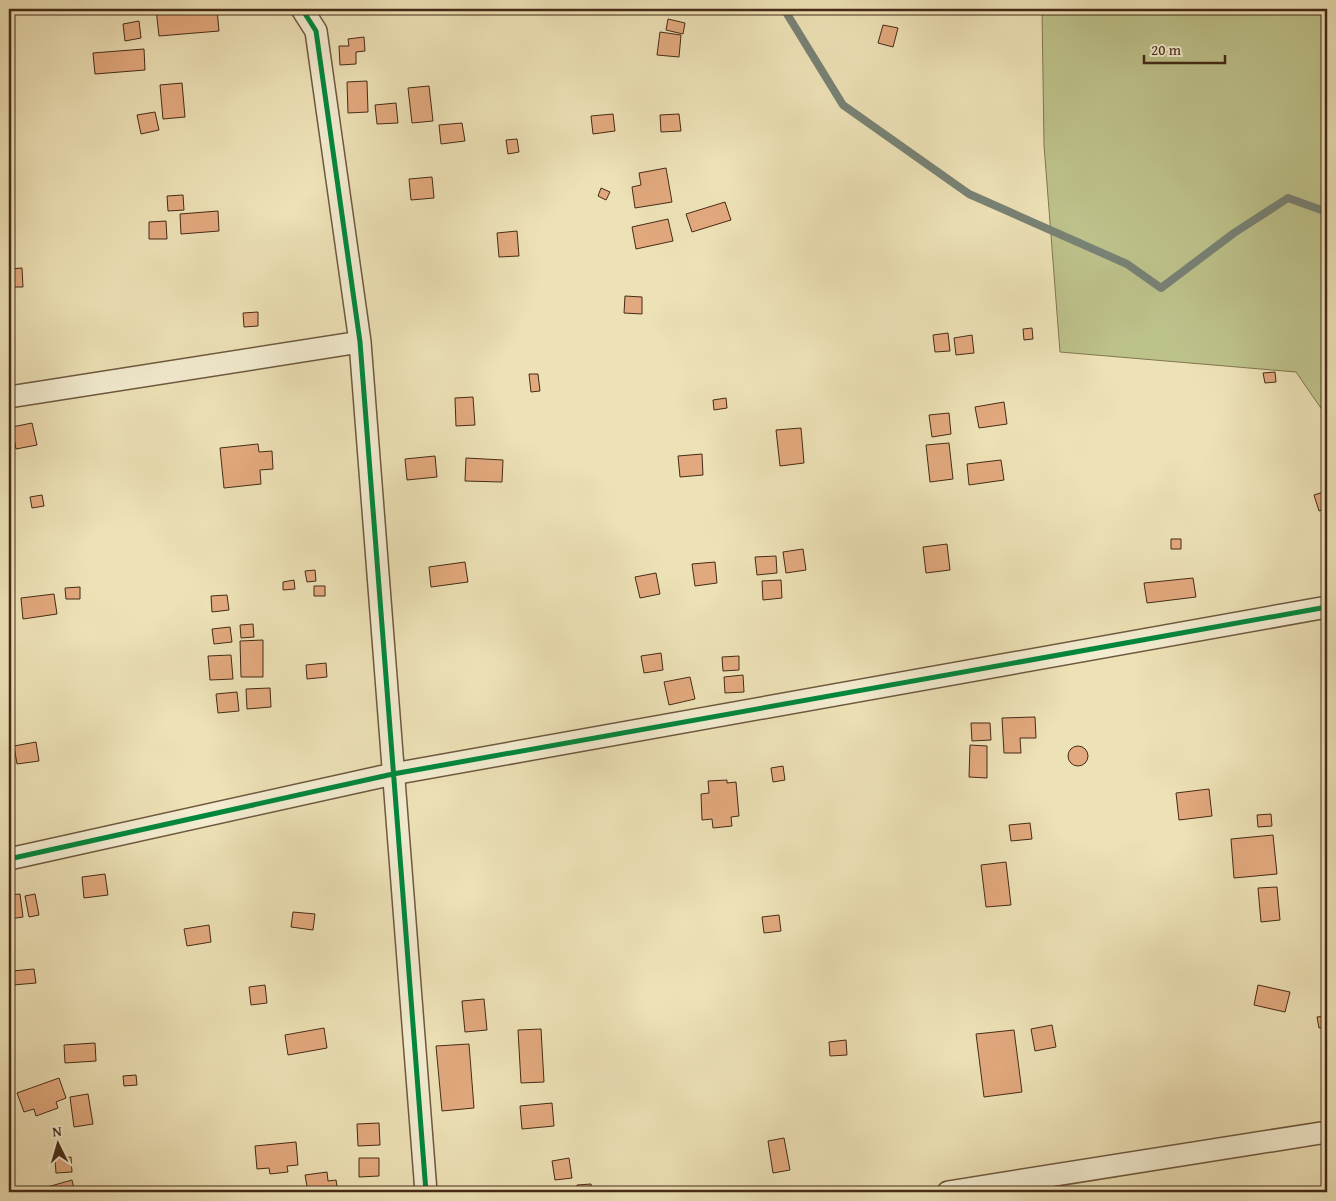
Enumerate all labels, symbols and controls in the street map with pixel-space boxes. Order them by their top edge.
scale bar [1144,32,1225,64]
text: 20 m [1151,39,1182,60]
north arrow [32,1118,82,1168]
text: N [51,1121,63,1141]

